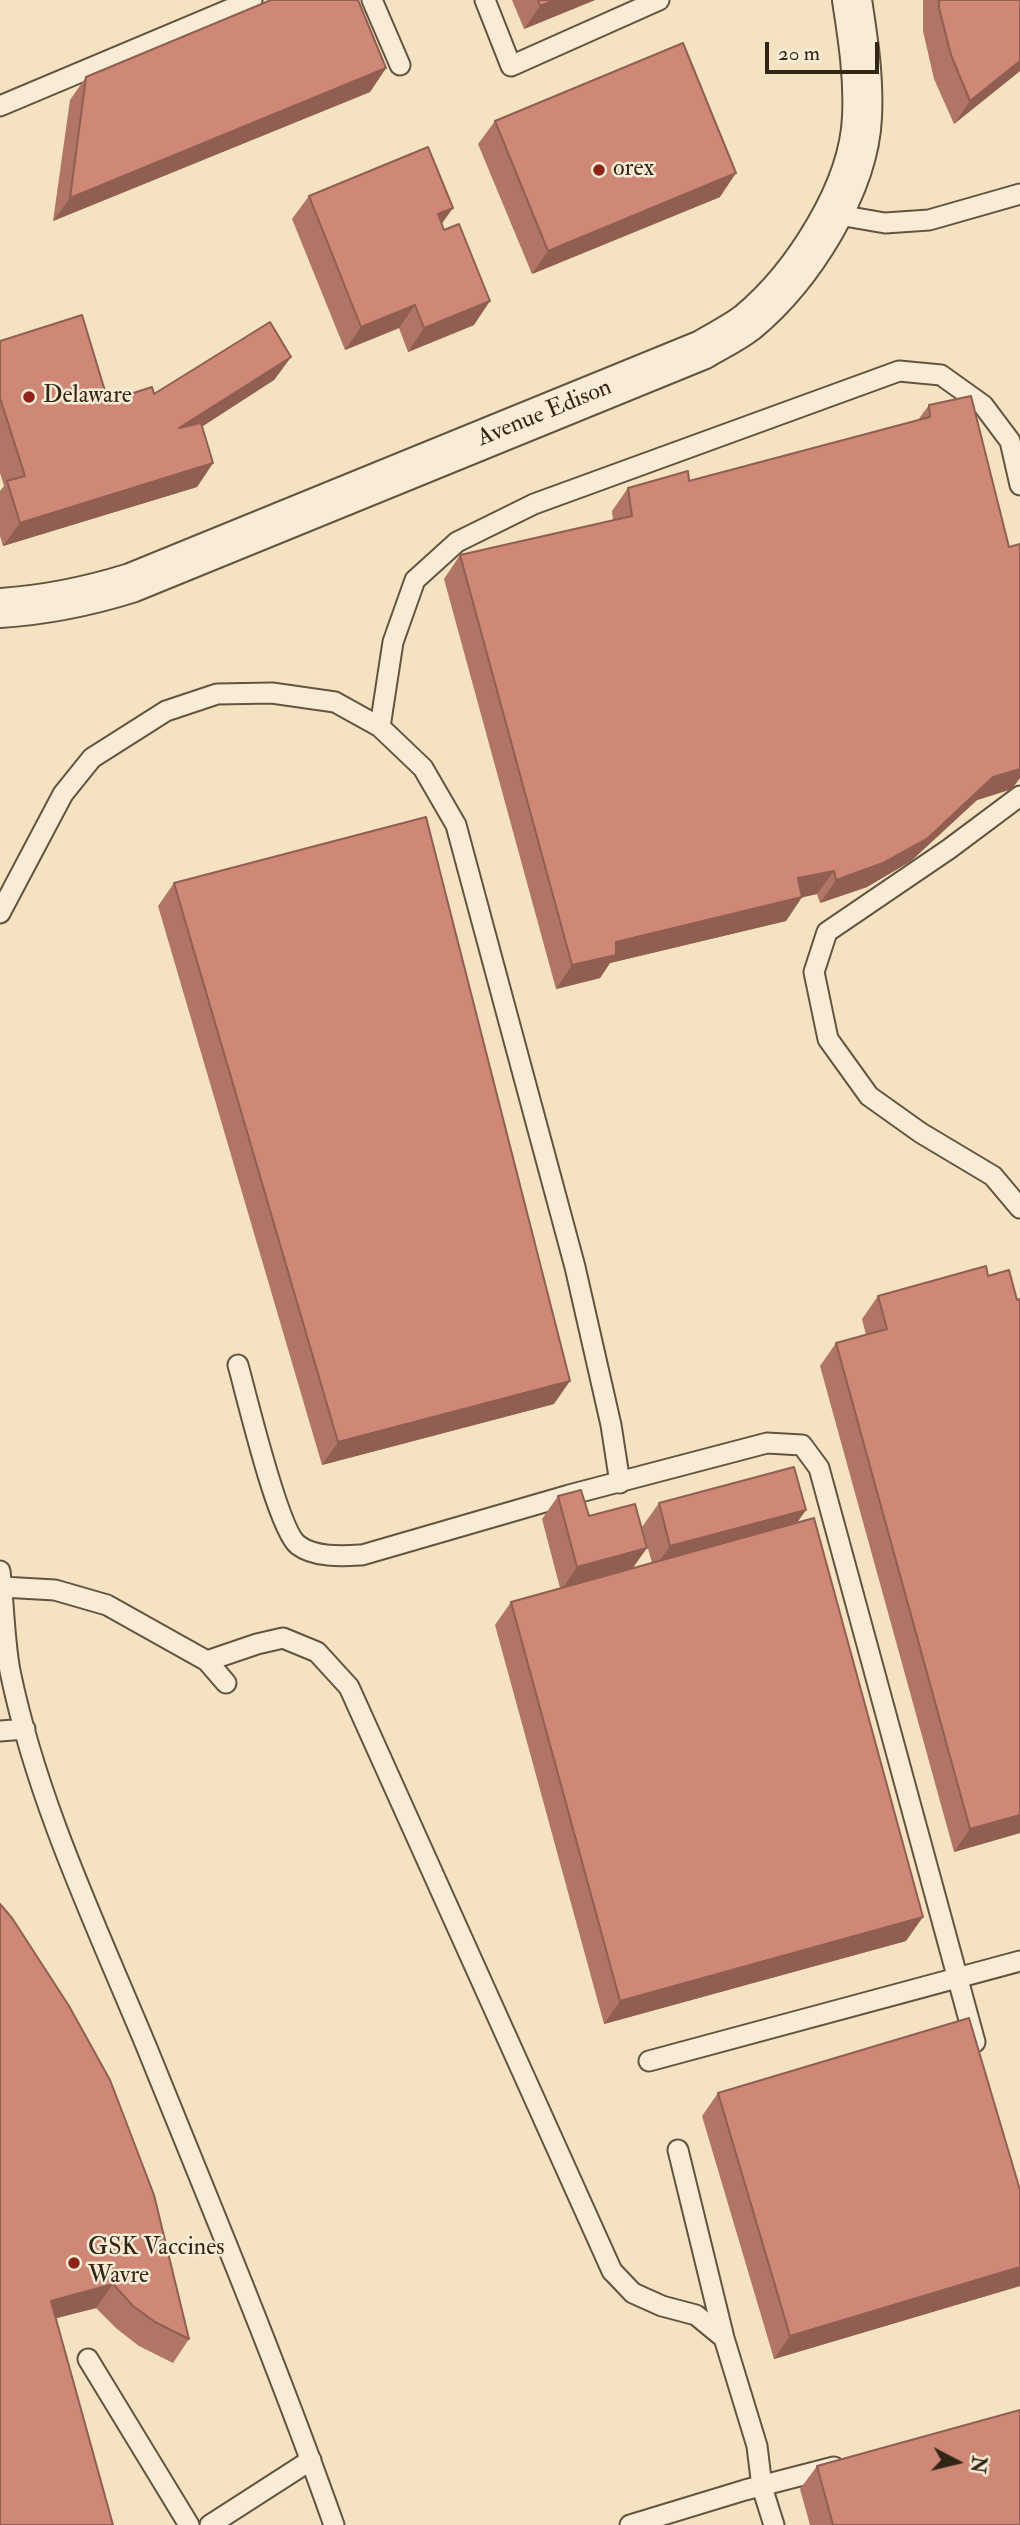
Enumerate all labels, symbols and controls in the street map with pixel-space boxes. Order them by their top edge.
scale bar [768,28,882,72]
text: 20 m [778,40,820,67]
place label: orex [613,156,654,184]
marker: orex [591,162,607,178]
street label: Avenue Edison [474,374,616,454]
place label: Delaware [43,383,132,411]
marker: Delaware [21,389,37,405]
place label: GSK Vaccines Wavre [88,2235,224,2291]
marker: GSK Vaccines Wavre [66,2255,82,2271]
north arrow [922,2427,992,2497]
text: N [965,2455,991,2474]

